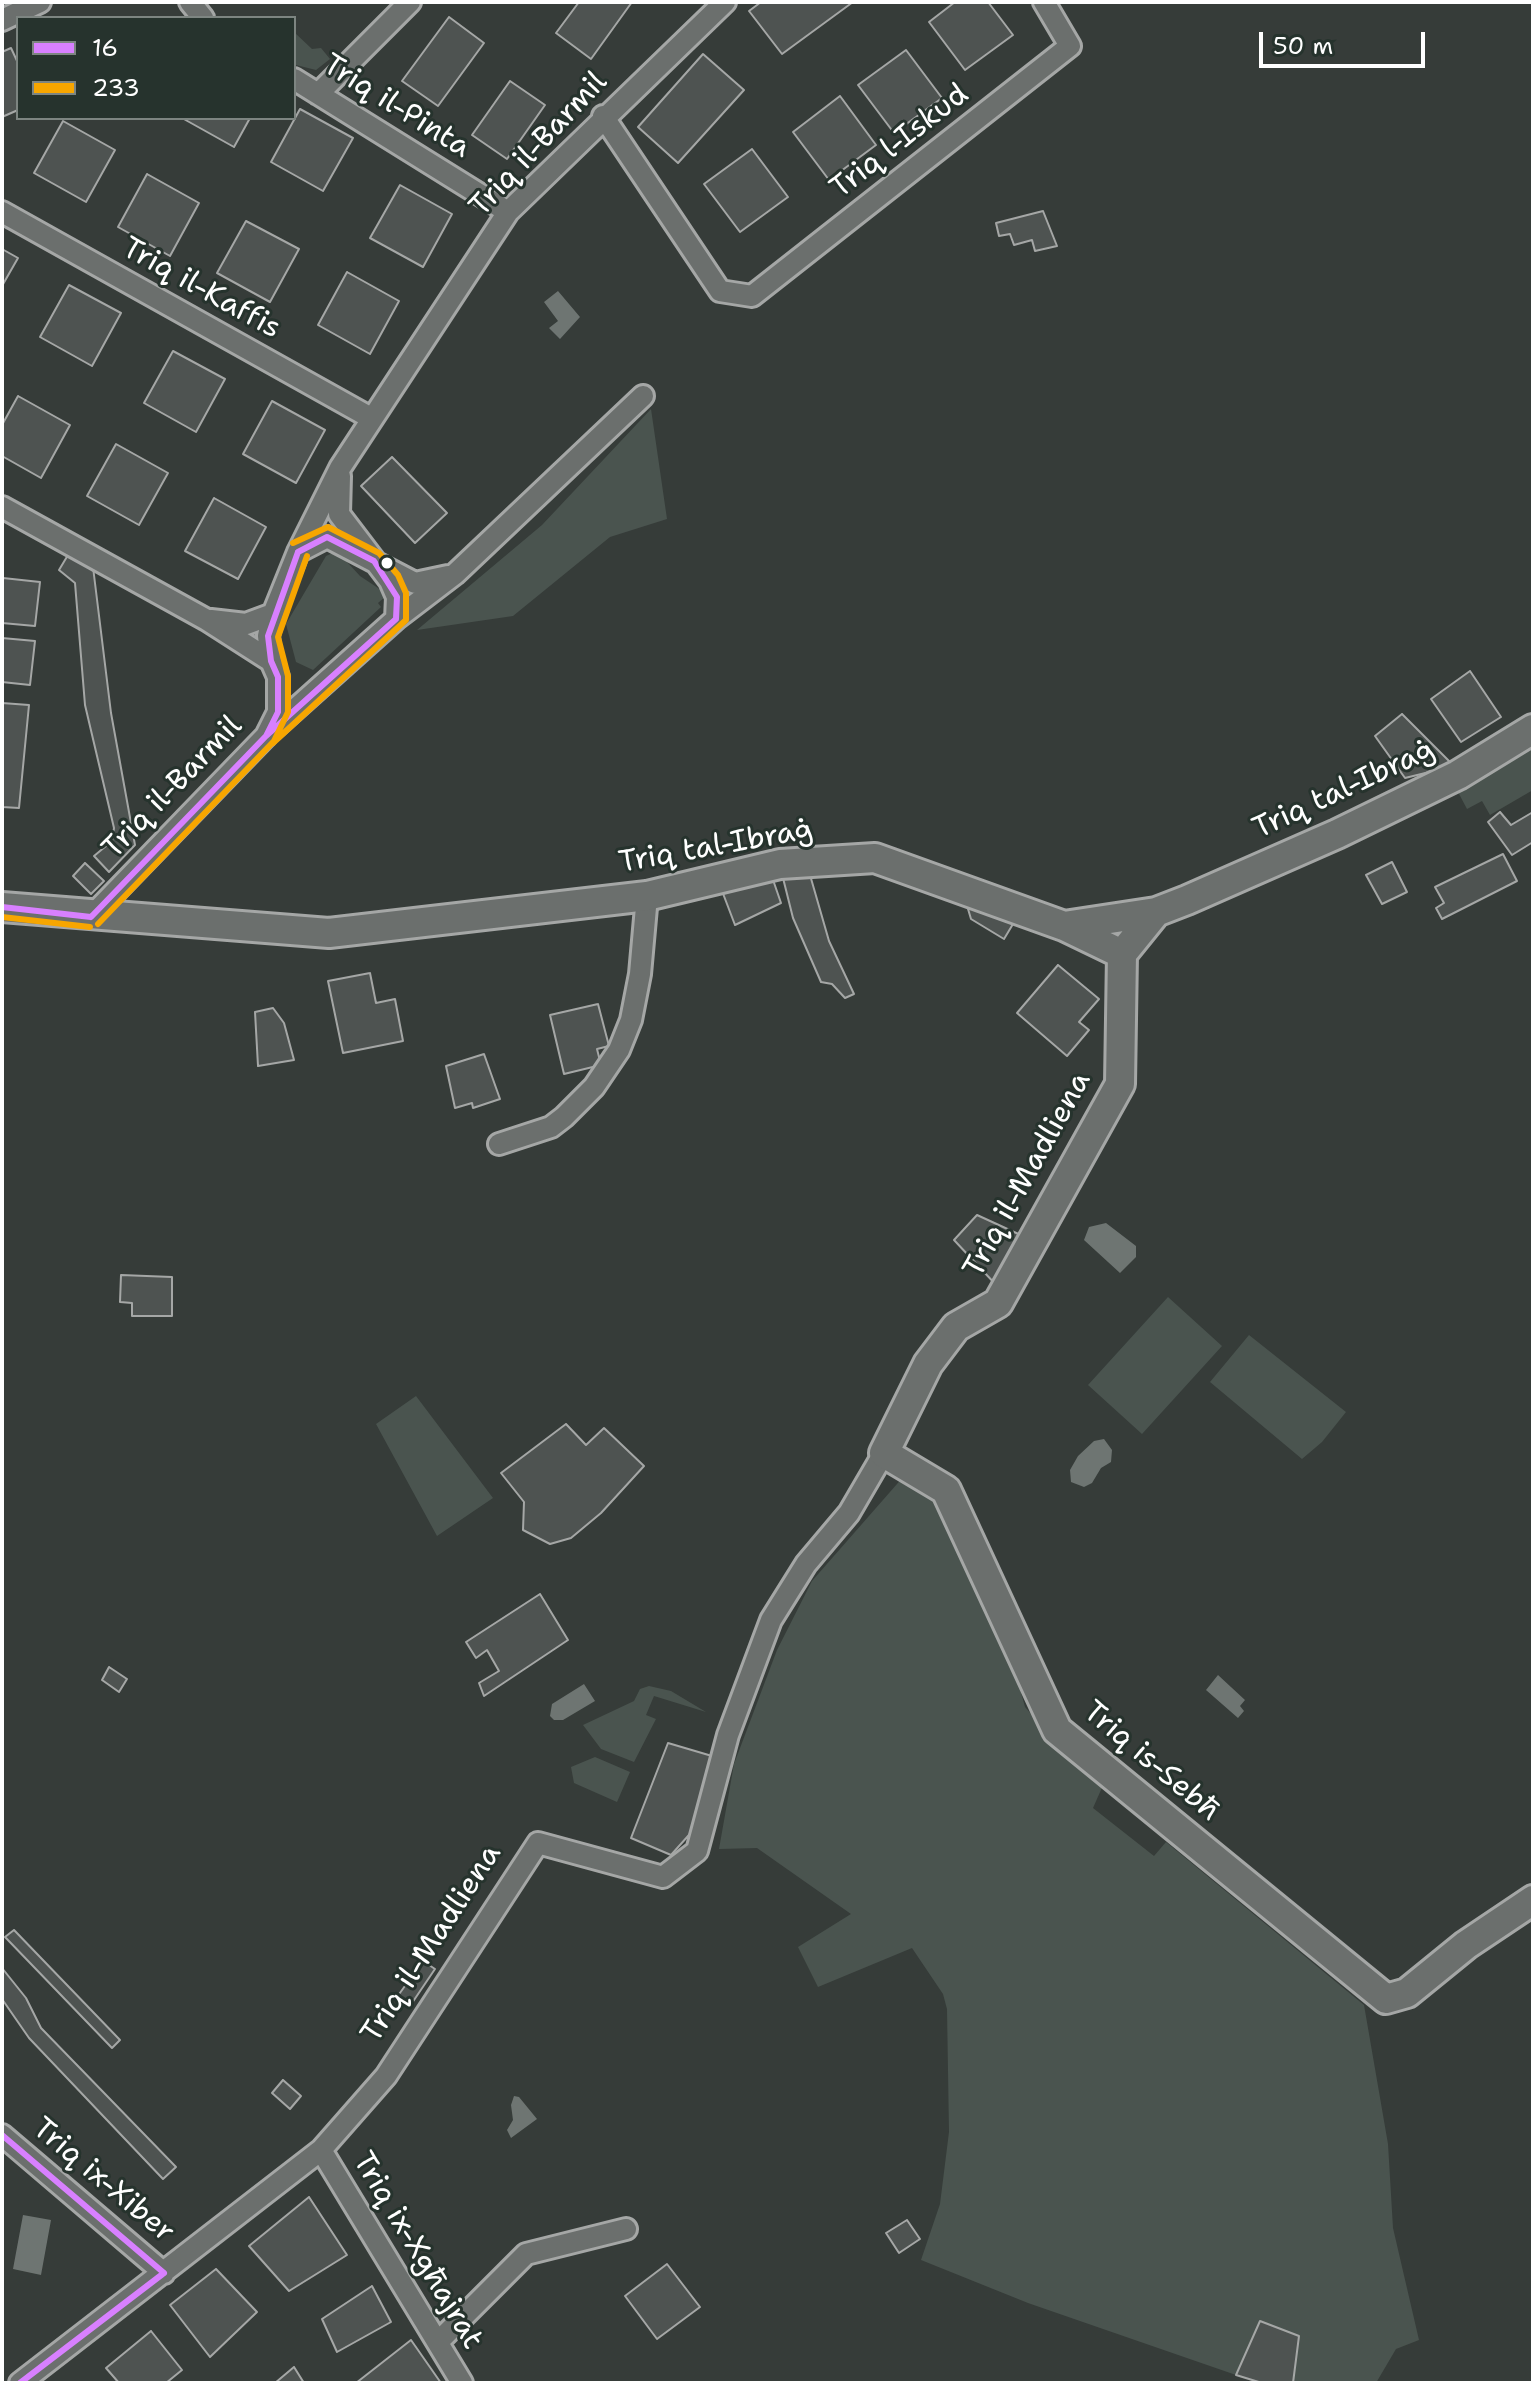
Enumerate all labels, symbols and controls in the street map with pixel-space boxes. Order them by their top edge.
legend [16,16,296,120]
scale bar [1263,16,1429,66]
text: 50 m [1273,30,1333,62]
text: 16 [92,32,118,64]
street label: Triq il-Pinta [315,47,477,167]
street label: Triq il-Barmil [463,65,615,225]
text: 233 [92,72,140,104]
street label: Triq l-Iskud [824,77,976,207]
street label: Triq il-Kaffis [115,231,287,347]
unlabelled marker [379,555,395,571]
street label: Triq il-Barmil [96,709,250,867]
street label: Triq tal-Ibraġ [1248,732,1440,848]
street label: Triq tal-Ibraġ [616,812,816,882]
street label: Triq il-Madliena [957,1066,1099,1284]
street label: Triq is-Sebħ [1075,1694,1227,1830]
street label: Triq il-Madliena [354,1838,510,2050]
street label: Triq ix-Xiber [25,2111,181,2251]
street label: Triq ix-Xgħajrat [344,2146,490,2356]

